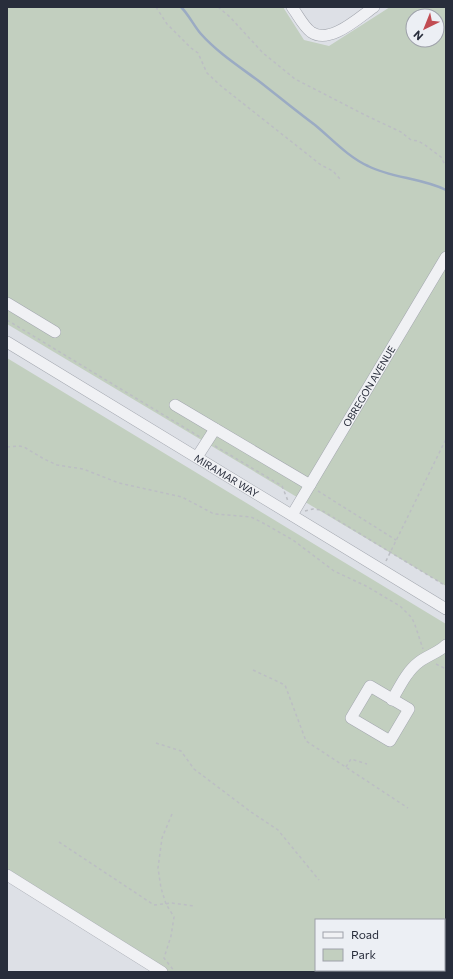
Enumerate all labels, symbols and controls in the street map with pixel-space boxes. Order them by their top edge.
north arrow [405,8,445,48]
text: N [410,28,425,43]
street label: OBREGON AVENUE [340,344,398,429]
street label: MIRAMAR WAY [192,451,261,500]
legend [315,919,445,971]
text: Road [351,927,379,941]
text: Park [351,947,377,961]

